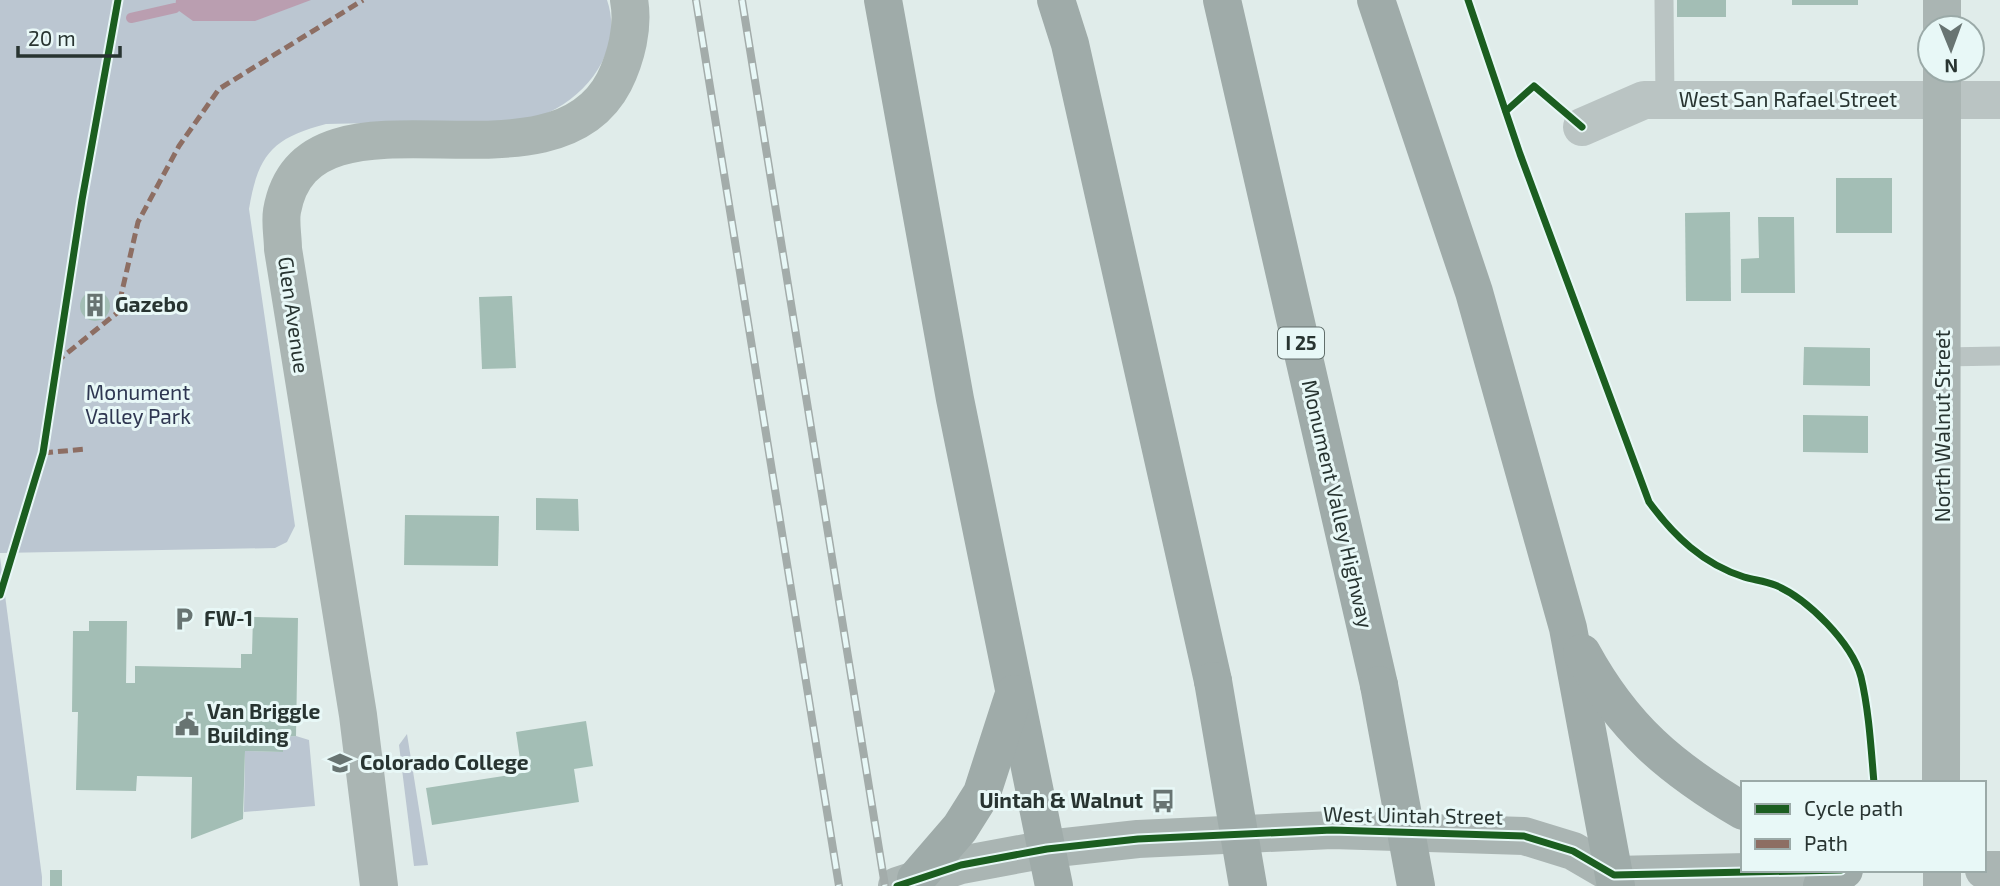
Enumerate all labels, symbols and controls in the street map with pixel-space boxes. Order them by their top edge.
scale bar [18,14,119,58]
north arrow [1916,14,1986,84]
text: 20 m [28,25,76,50]
text: N [1944,55,1958,78]
street label: West San Rafael Street [1679,86,1897,111]
street label: Glen Avenue [274,255,315,375]
building icon: Gazebo [81,291,109,319]
place label: Gazebo [115,291,188,316]
road number: I 25 [1278,328,1324,358]
street label: North Walnut Street [1929,330,1954,522]
street label: Monument Valley Highway [1298,377,1379,630]
park label: Monument Valley Park [85,379,191,428]
parking icon: FW-1 [170,605,198,633]
place label: FW-1 [204,605,253,630]
place label: Van Briggle Building [207,698,320,747]
public building icon: Van Briggle Building [173,710,201,738]
school or university icon: Colorado College [326,749,354,777]
place label: Colorado College [360,749,529,774]
legend [1741,781,1986,872]
place label: Uintah & Walnut [979,787,1143,812]
bus stop icon: Uintah & Walnut [1149,787,1177,815]
text: Cycle path [1804,795,1903,820]
street label: West Uintah Street [1323,800,1503,829]
text: Path [1804,830,1848,855]

